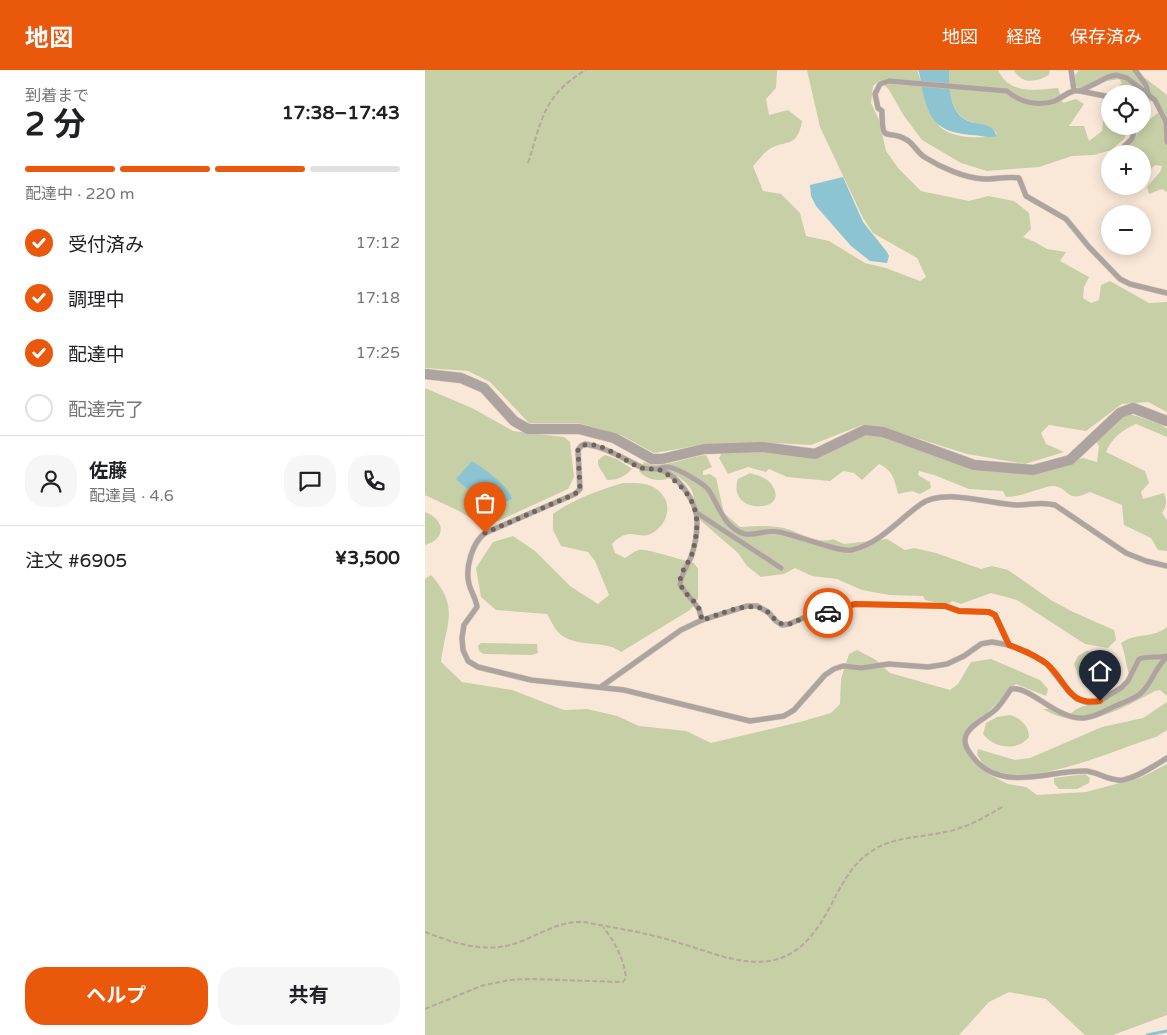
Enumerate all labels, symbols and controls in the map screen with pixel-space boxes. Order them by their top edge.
text: 地図 [25,24,73,53]
text: 地図 [942,26,978,48]
text: 経路 [1006,26,1042,48]
text: 保存済み [1070,26,1142,48]
map controls [1101,85,1151,255]
button: locate [1101,85,1151,135]
text: 到着まで [25,86,89,106]
text: 17:38–17:43 [282,102,400,124]
text: 2 分 [25,106,85,144]
button: + [1101,145,1151,195]
text: 配達中 · 220 m [25,184,134,204]
button: − [1101,205,1151,255]
icon: check [25,229,53,257]
text: 17:12 [356,233,400,253]
text: 受付済み [68,234,144,256]
icon: check [25,284,53,312]
text: 17:18 [356,288,400,308]
text: 調理中 [68,289,125,311]
icon: check [25,339,53,367]
text: 17:25 [356,343,400,363]
text: 配達中 [68,344,125,366]
text: 配達完了 [68,399,144,421]
button: person [25,455,77,507]
button: chat [284,455,336,507]
button: phone [348,455,400,507]
text: 佐藤 [89,460,127,482]
pin [464,482,506,533]
text: 配達員 · 4.6 [89,486,174,506]
icon: bag [471,489,499,517]
text: ¥3,500 [335,547,400,569]
text: 注文 #6905 [25,550,127,572]
courier [803,588,853,638]
icon: car [814,599,842,627]
pin [1079,650,1121,701]
icon: home [1086,657,1114,685]
button: ヘルプ [25,967,208,1025]
button: 共有 [218,967,400,1025]

